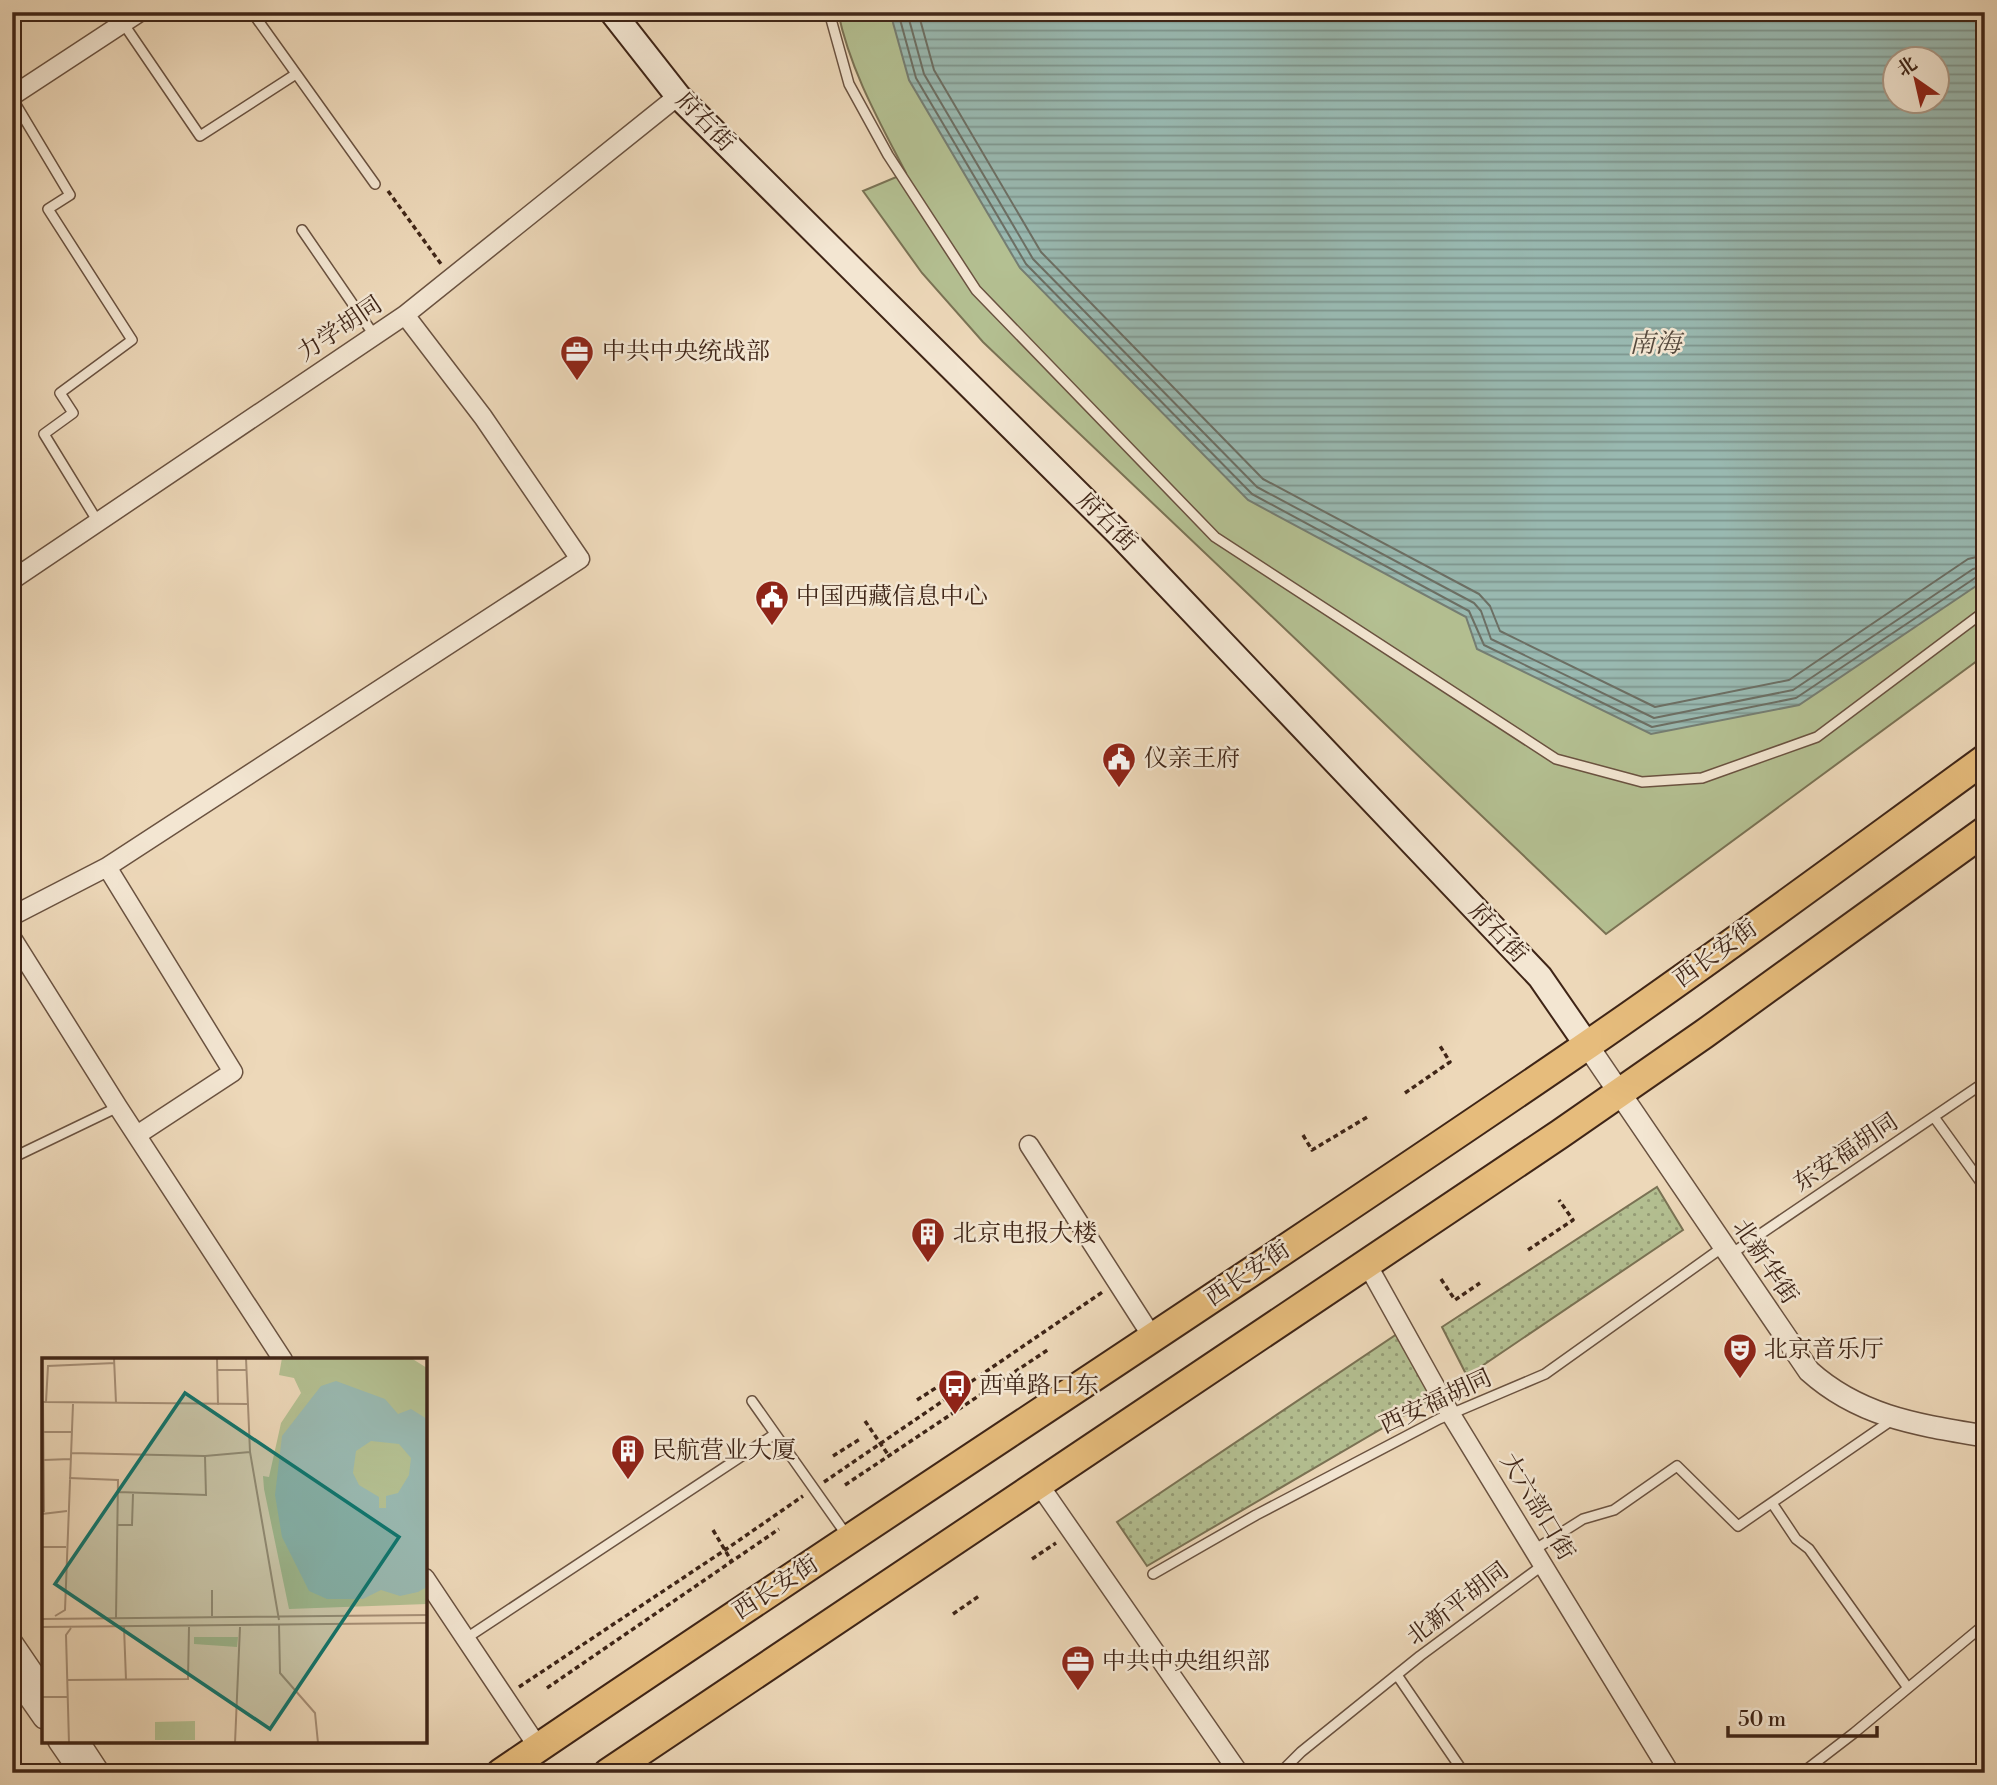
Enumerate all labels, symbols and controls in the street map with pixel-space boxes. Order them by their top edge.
north arrow [1882,46,1952,116]
text: 北 [1892,51,1922,82]
street label: 府右街 [669,86,741,158]
street label: 力学胡同 [292,290,388,368]
water label: 南海 [1629,328,1685,360]
office icon: 中共中央统战部 [558,333,596,382]
place label: 中共中央统战部 [602,337,770,367]
street label: 府右街 [1071,486,1143,558]
public building icon: 中国西藏信息中心 [753,578,791,627]
place label: 中国西藏信息中心 [796,582,988,612]
public building icon: 仪亲王府 [1100,740,1138,789]
place label: 仪亲王府 [1144,744,1240,774]
street label: 府右街 [1462,896,1534,970]
street label: 西长安街 [1668,914,1764,994]
street label: 东安福胡同 [1788,1107,1904,1199]
street label: 北新华街 [1726,1214,1804,1310]
building icon: 北京电报大楼 [909,1215,947,1264]
place label: 北京电报大楼 [953,1219,1097,1249]
street label: 西长安街 [1200,1235,1296,1313]
theatre icon: 北京音乐厅 [1721,1331,1759,1380]
place label: 北京音乐厅 [1764,1335,1884,1365]
inset map [42,1358,427,1743]
street label: 西安福胡同 [1375,1363,1497,1441]
bus stop icon: 西单路口东 [936,1367,974,1416]
place label: 西单路口东 [979,1371,1099,1401]
building icon: 民航营业大厦 [609,1432,647,1481]
place label: 民航营业大厦 [652,1436,796,1466]
street label: 大六部口街 [1493,1448,1581,1566]
street label: 西长安街 [728,1549,824,1627]
street label: 北新平胡同 [1401,1556,1515,1652]
office icon: 中共中央组织部 [1059,1643,1097,1692]
place label: 中共中央组织部 [1102,1647,1270,1677]
scale bar [1728,1694,1876,1738]
text: 50 m [1738,1707,1786,1733]

